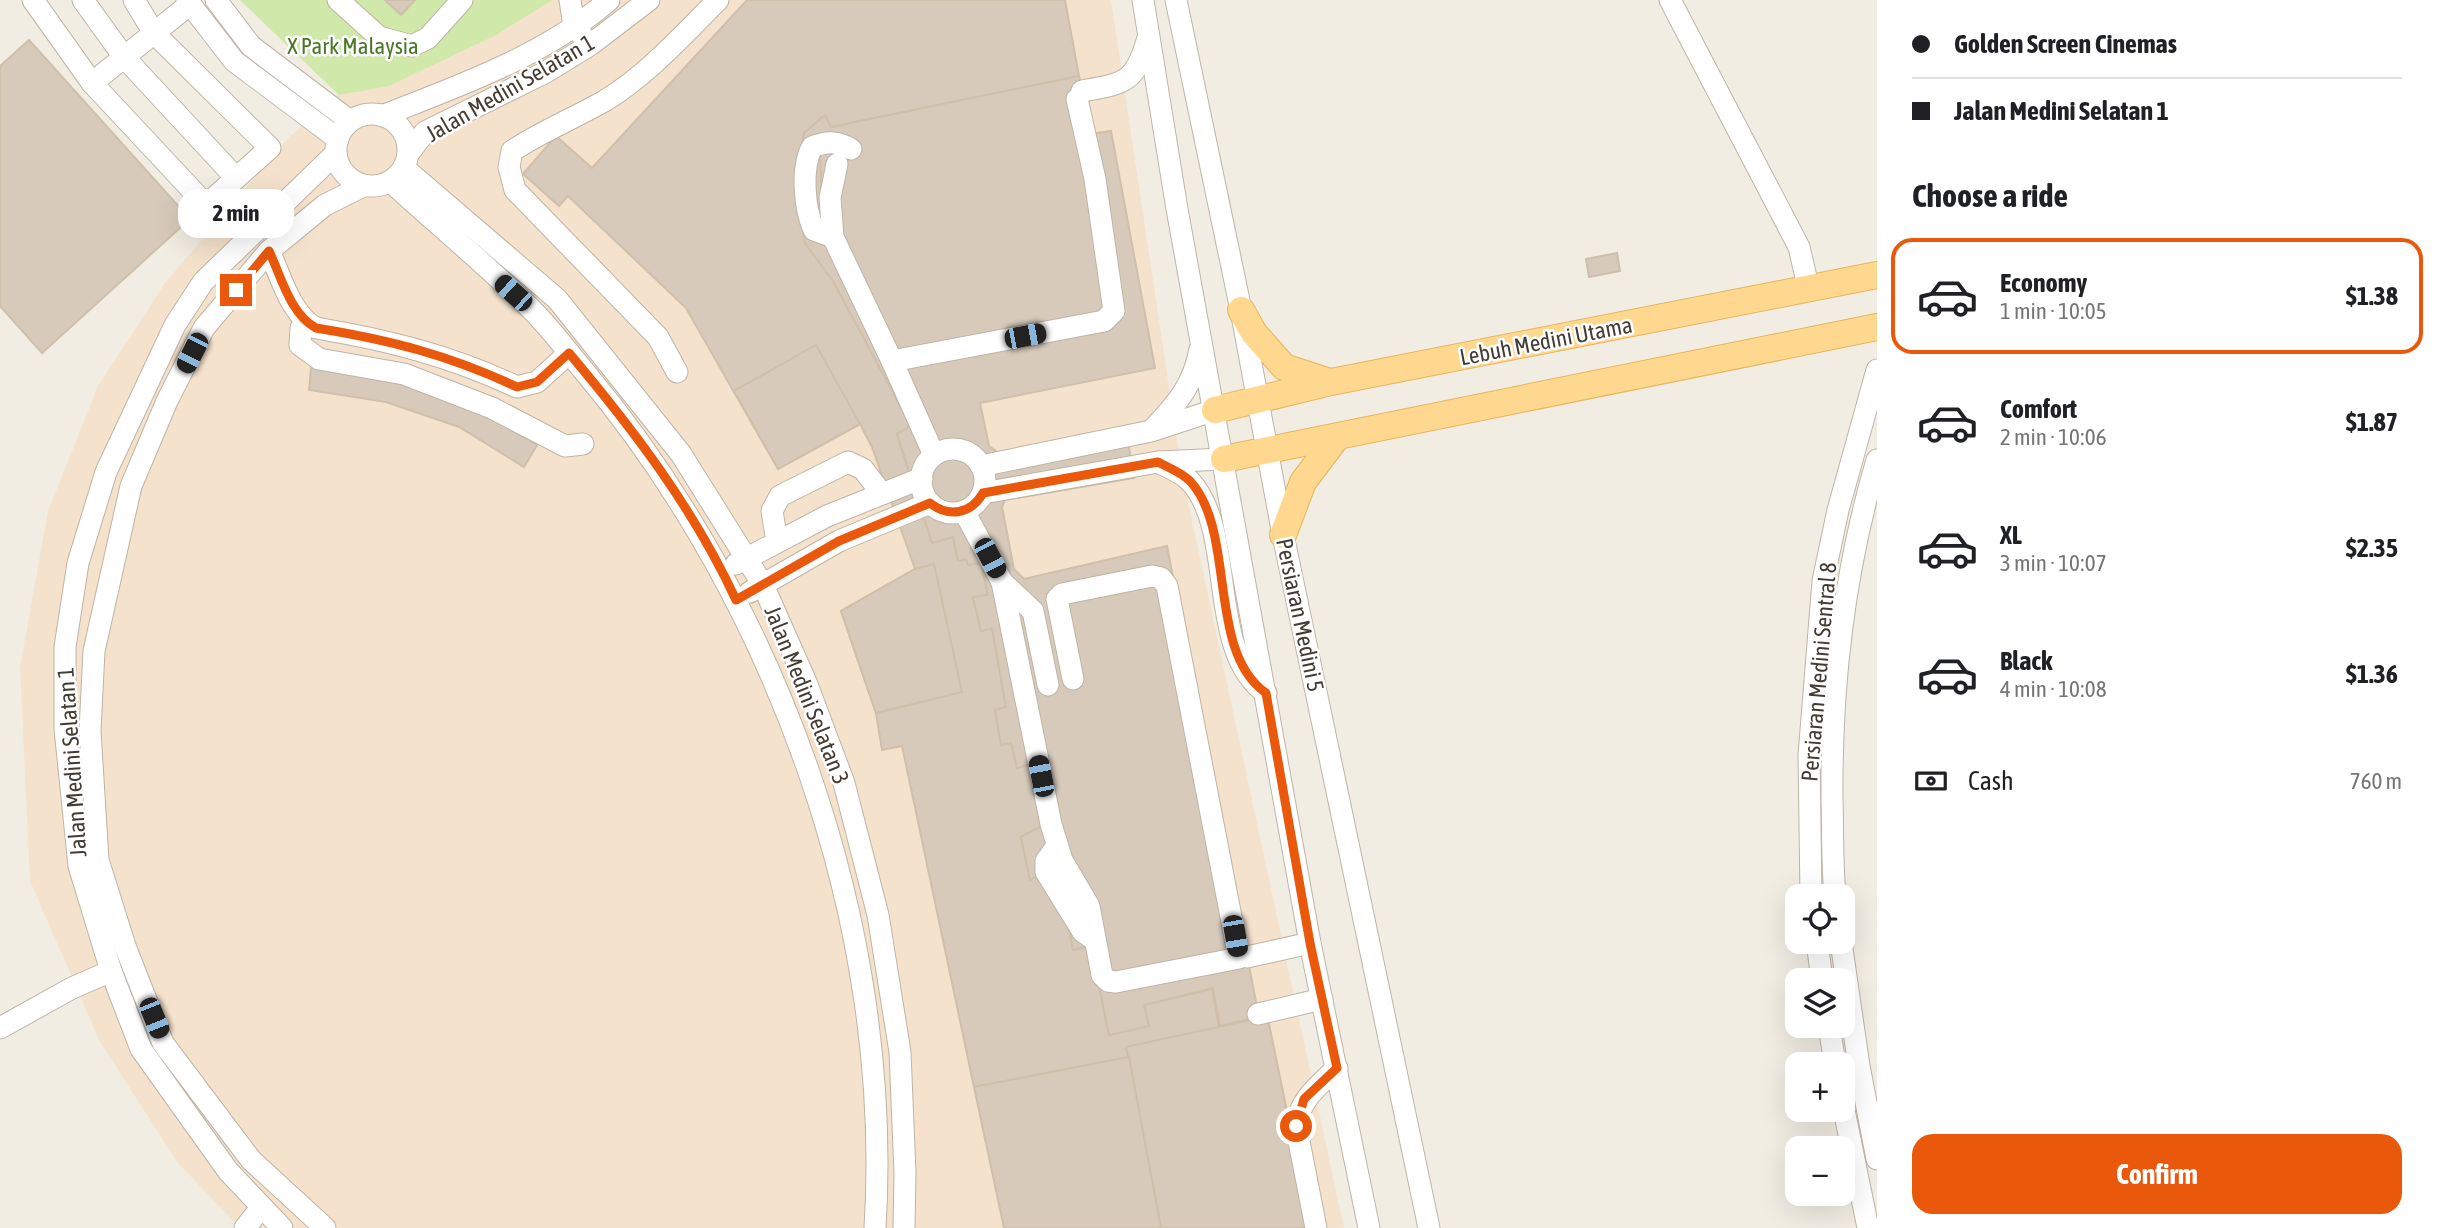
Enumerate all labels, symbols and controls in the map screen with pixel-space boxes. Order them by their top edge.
street label: Jalan Medini Selatan 1 [421,29,599,147]
text: Golden Screen Cinemas [1954,29,2177,59]
park label: X Park Malaysia [287,33,419,59]
text: Jalan Medini Selatan 1 [1954,96,2169,126]
text: Choose a ride [1912,177,2068,214]
callout: 2 min [178,188,294,238]
text: 2 min [213,200,259,226]
icon: car [1916,265,1979,328]
text: Economy [2000,268,2087,298]
car [491,271,536,315]
route end [220,274,252,306]
text: $1.38 [2346,281,2398,311]
text: 1 min · 10:05 [2000,298,2106,324]
street label: Lebuh Medini Utama [1457,312,1635,370]
car [1003,322,1048,350]
car [174,330,211,376]
icon: car [1916,391,1979,454]
text: Comfort [2000,394,2077,424]
text: $1.87 [2346,407,2398,437]
text: 2 min · 10:06 [2000,424,2106,450]
icon: car [1916,517,1979,580]
text: XL [2000,520,2022,550]
text: $2.35 [2346,533,2398,563]
car [971,535,1010,581]
street label: Persiaran Medini 5 [1271,536,1329,694]
text: 3 min · 10:07 [2000,550,2106,576]
street label: Persiaran Medini Sentral 8 [1796,561,1842,783]
street label: Jalan Medini Selatan 3 [759,602,855,788]
icon: car [1916,643,1979,706]
text: Black [2000,646,2052,676]
text: $1.36 [2346,659,2398,689]
street label: Jalan Medini Selatan 1 [52,666,92,858]
text: 4 min · 10:08 [2000,676,2106,702]
car [1027,753,1056,799]
icon: cash [1912,762,1950,800]
text: Cash [1968,766,2014,796]
text: 760 m [2350,768,2402,794]
map controls [1785,884,1855,1206]
button: locate [1785,884,1855,954]
car [1222,913,1249,959]
button: layers [1785,968,1855,1038]
car [137,995,172,1041]
button: + [1785,1052,1855,1122]
route start [1280,1110,1312,1142]
button: Confirm [1912,1134,2402,1214]
button: − [1785,1136,1855,1206]

